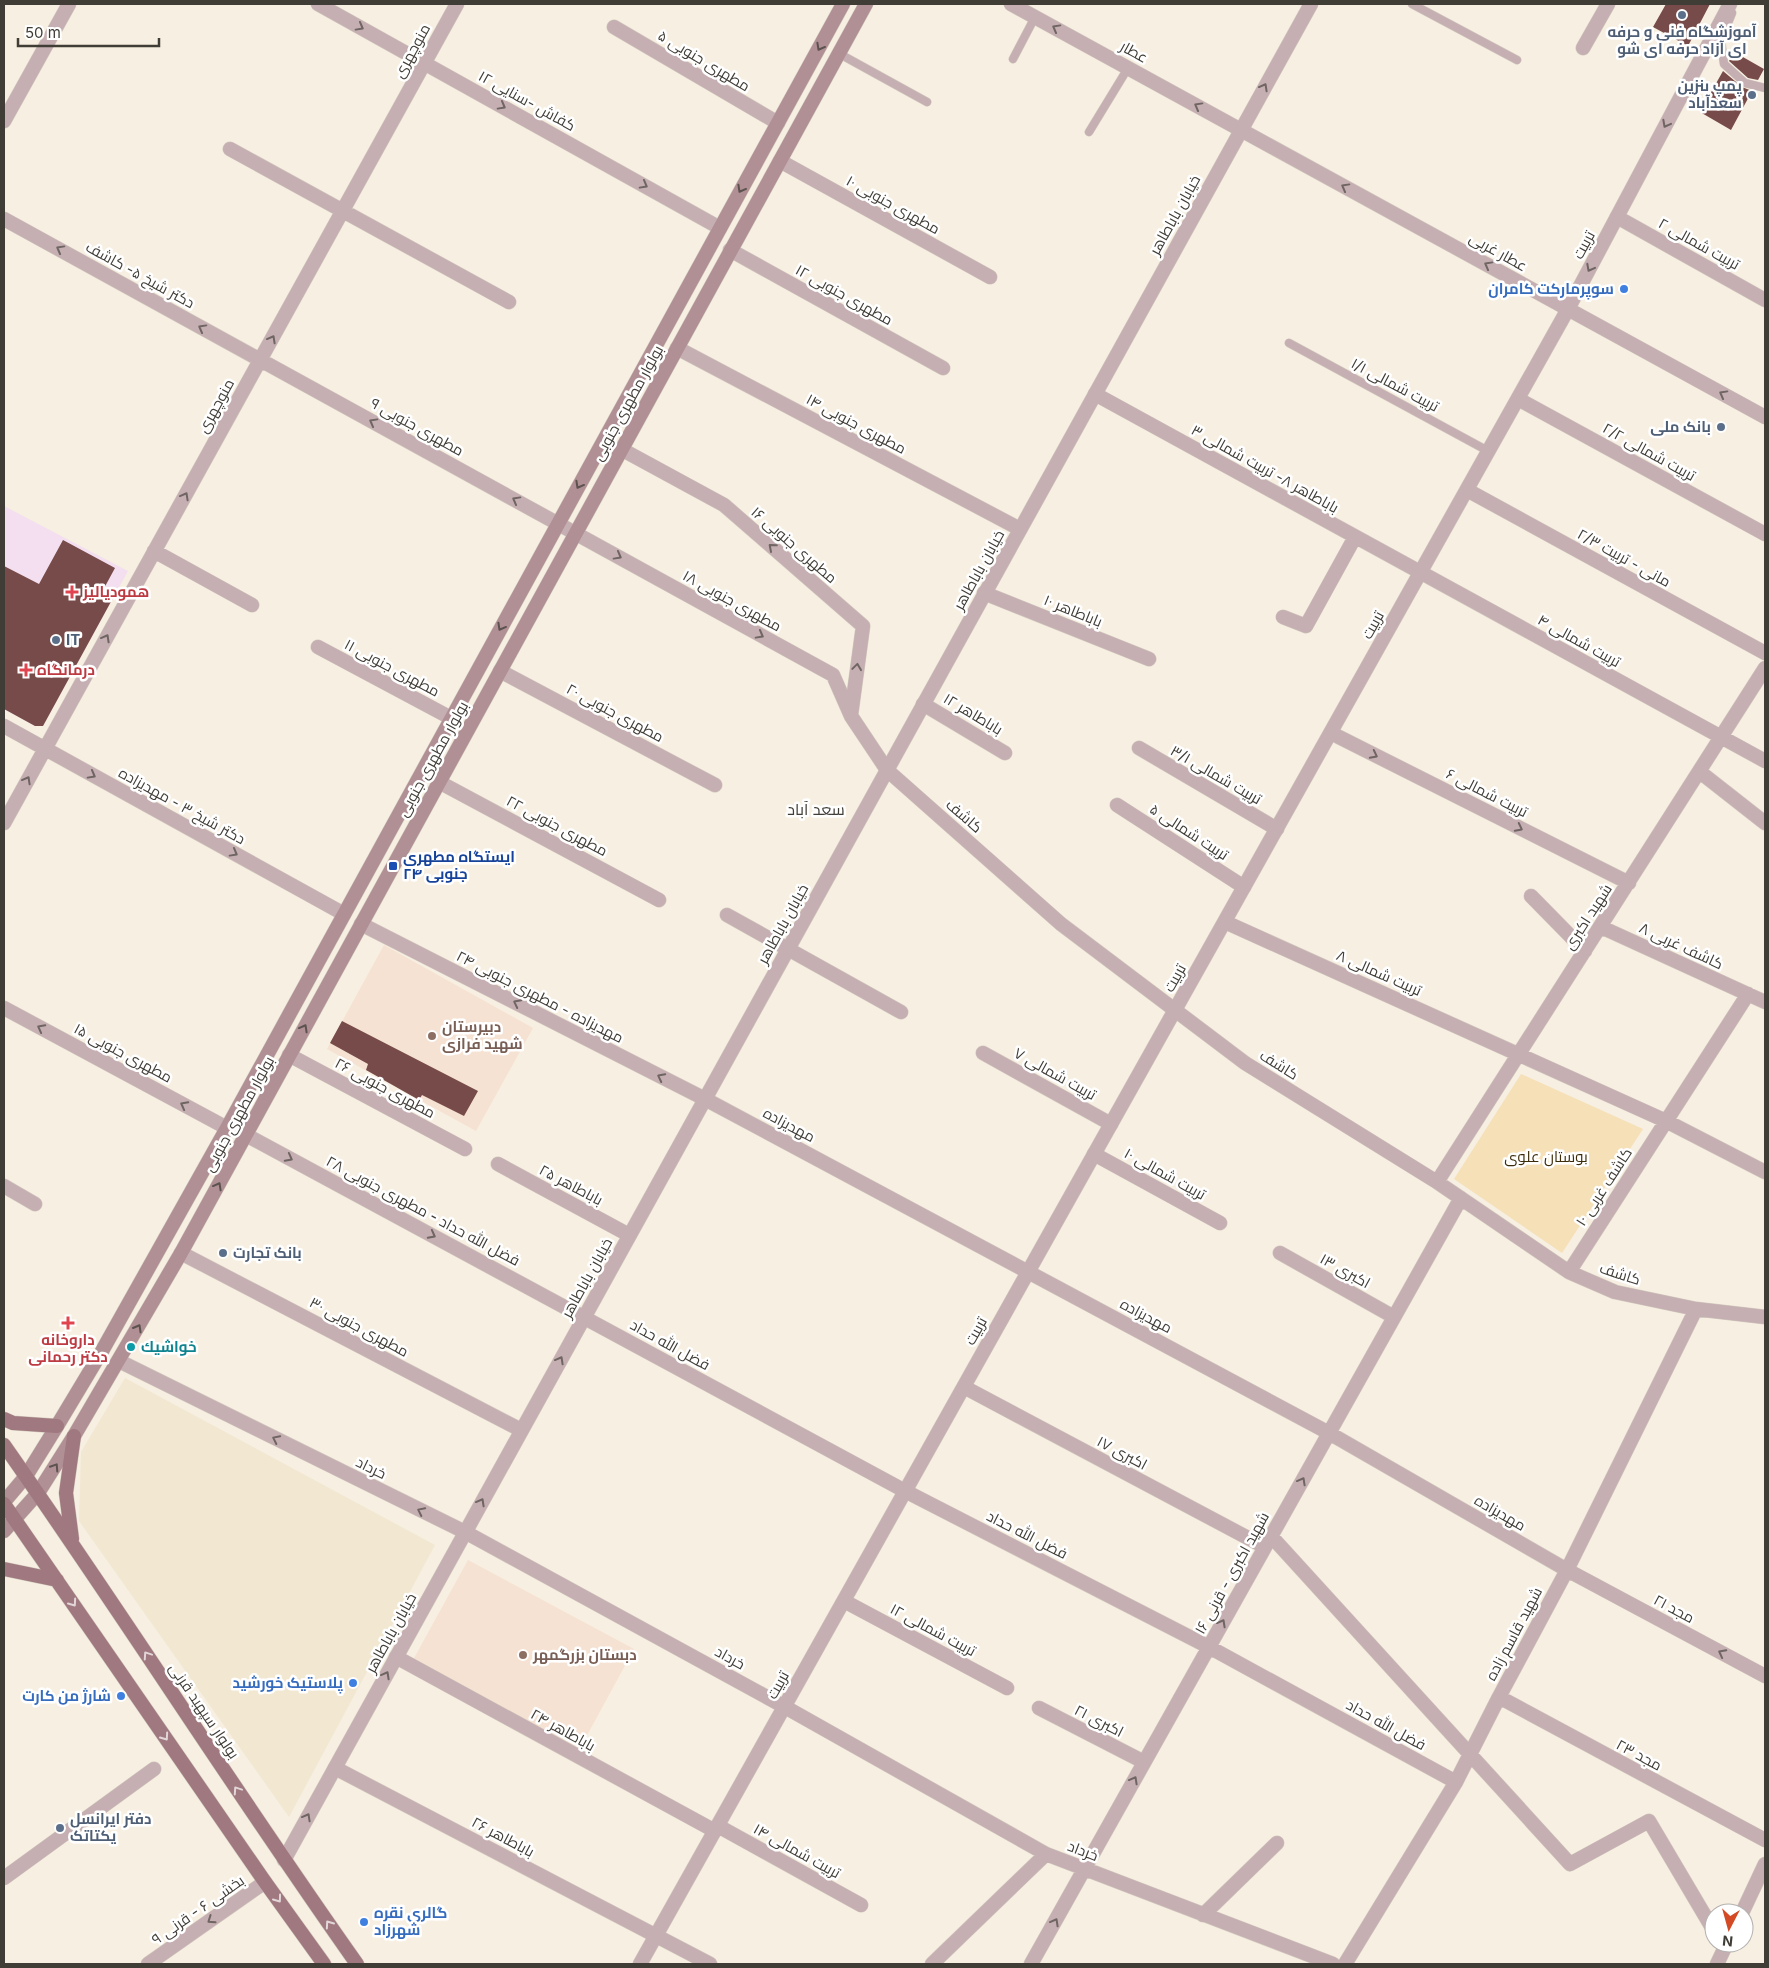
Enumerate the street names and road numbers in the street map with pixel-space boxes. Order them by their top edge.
street label: منوچهری [389,20,435,82]
street label: مطهری جنوبی ۵ [654,26,754,96]
street label: عطار [1116,36,1151,67]
street label: کفاش -سنایی ۱۲ [475,66,579,136]
street label: مطهری جنوبی ۱۰ [843,171,943,239]
street label: خیابان باباطاهر [1144,171,1205,259]
street label: تربیت شمالی ۲ [1655,213,1743,275]
street label: تربیت [1568,227,1599,262]
street label: عطار غربی [1465,228,1531,276]
street label: دکتر شیخ ۵- کاشف [82,237,198,314]
street label: مطهری جنوبی ۱۲ [792,260,896,330]
street label: بولوار مطهری جنوبی [588,342,668,464]
street label: تربیت شمالی ۱/۱ [1348,353,1442,417]
street label: منوچهری [193,375,239,437]
street label: مطهری جنوبی ۱۴ [803,389,909,459]
street label: مطهری جنوبی ۹ [367,393,467,461]
street label: تربیت شمالی ۲/۲ [1599,418,1699,486]
street label: باباطاهر ۸- تربیت شمالی ۳ [1188,420,1342,518]
street label: مطهری جنوبی ۱۶ [747,502,841,588]
street label: مانی - تربیت ۲/۳ [1574,524,1674,592]
street label: خیابان باباطاهر [948,526,1009,614]
street label: مطهری جنوبی ۱۸ [679,566,785,636]
street label: باباطاهر ۱۰ [1041,590,1105,631]
street label: تربیت [1357,607,1388,642]
street label: تربیت شمالی ۴ [1534,610,1624,672]
street label: مطهری جنوبی ۱۱ [341,634,443,702]
street label: مطهری جنوبی ۲۰ [563,679,667,747]
street label: باباطاهر ۱۲ [940,689,1006,739]
street label: بولوار مطهری جنوبی [393,698,473,820]
street label: تربیت شمالی ۳/۱ [1167,741,1265,809]
street label: دکتر شیخ ۳ - مهدیزاده [115,763,249,850]
street label: تربیت شمالی ۶ [1443,764,1531,822]
street label: مطهری جنوبی ۲۲ [503,791,611,861]
street label: کاشف [942,795,986,837]
street label: تربیت شمالی ۵ [1146,799,1232,865]
street label: خیابان باباطاهر [752,880,813,968]
street label: شهید اکبری [1559,880,1617,954]
street label: کاشف غربی ۸ [1636,918,1726,974]
street label: تربیت شمالی ۸ [1333,945,1425,1001]
street label: مهدیزاده - مطهری جنوبی ۲۴ [453,946,627,1048]
street label: تربیت [1159,960,1190,995]
street label: مطهری جنوبی ۱۵ [70,1019,176,1087]
street label: تربیت شمالی ۷ [1010,1043,1100,1105]
street label: کاشف [1256,1045,1302,1084]
street label: بولوار مطهری جنوبی [199,1053,279,1175]
street label: مطهری جنوبی ۲۶ [331,1053,439,1123]
street label: مهدیزاده [760,1103,818,1147]
street label: تربیت شمالی ۱۰ [1121,1143,1209,1205]
street label: کاشف غربی ۱۰ [1571,1144,1637,1230]
street label: فضل الله حداد - مطهری جنوبی ۲۸ [323,1151,523,1271]
street label: باباطاهر ۲۵ [536,1160,606,1209]
street label: خیابان باباطاهر [556,1234,617,1322]
street label: اکبری ۱۳ [1316,1249,1374,1293]
street label: کاشف [1597,1258,1643,1289]
street label: مطهری جنوبی ۳۰ [306,1292,412,1362]
street label: مهدیزاده [1117,1294,1175,1338]
street label: تربیت [960,1313,991,1348]
street label: فضل الله حداد [627,1315,713,1375]
street label: اکبری ۱۷ [1093,1431,1151,1475]
street label: خرداد [353,1452,389,1483]
street label: مهدیزاده [1471,1490,1529,1536]
street label: فضل الله حداد [983,1506,1071,1564]
street label: شهید اکبری - قرنی ۱۶ [1190,1508,1274,1638]
street label: شهید قاسم زاده [1481,1584,1547,1684]
street label: خیابان باباطاهر [360,1589,421,1677]
street label: مجد ۲۱ [1651,1590,1698,1627]
street label: تربیت شمالی ۱۲ [887,1599,979,1661]
street label: خرداد [712,1642,749,1673]
street label: بولوار سپهبد قرنی [164,1659,244,1763]
street label: تربیت [762,1667,793,1702]
street label: فضل الله حداد [1343,1695,1429,1755]
street label: اکبری ۲۱ [1071,1700,1127,1742]
street label: باباطاهر ۲۴ [528,1704,599,1755]
street label: مجد ۲۳ [1613,1735,1665,1774]
street label: باباطاهر ۲۶ [469,1812,538,1861]
street label: تربیت شمالی ۱۴ [750,1819,844,1883]
street label: خرداد [1065,1836,1101,1865]
street label: بخشی ۶ - قرنی ۹ [148,1871,248,1949]

